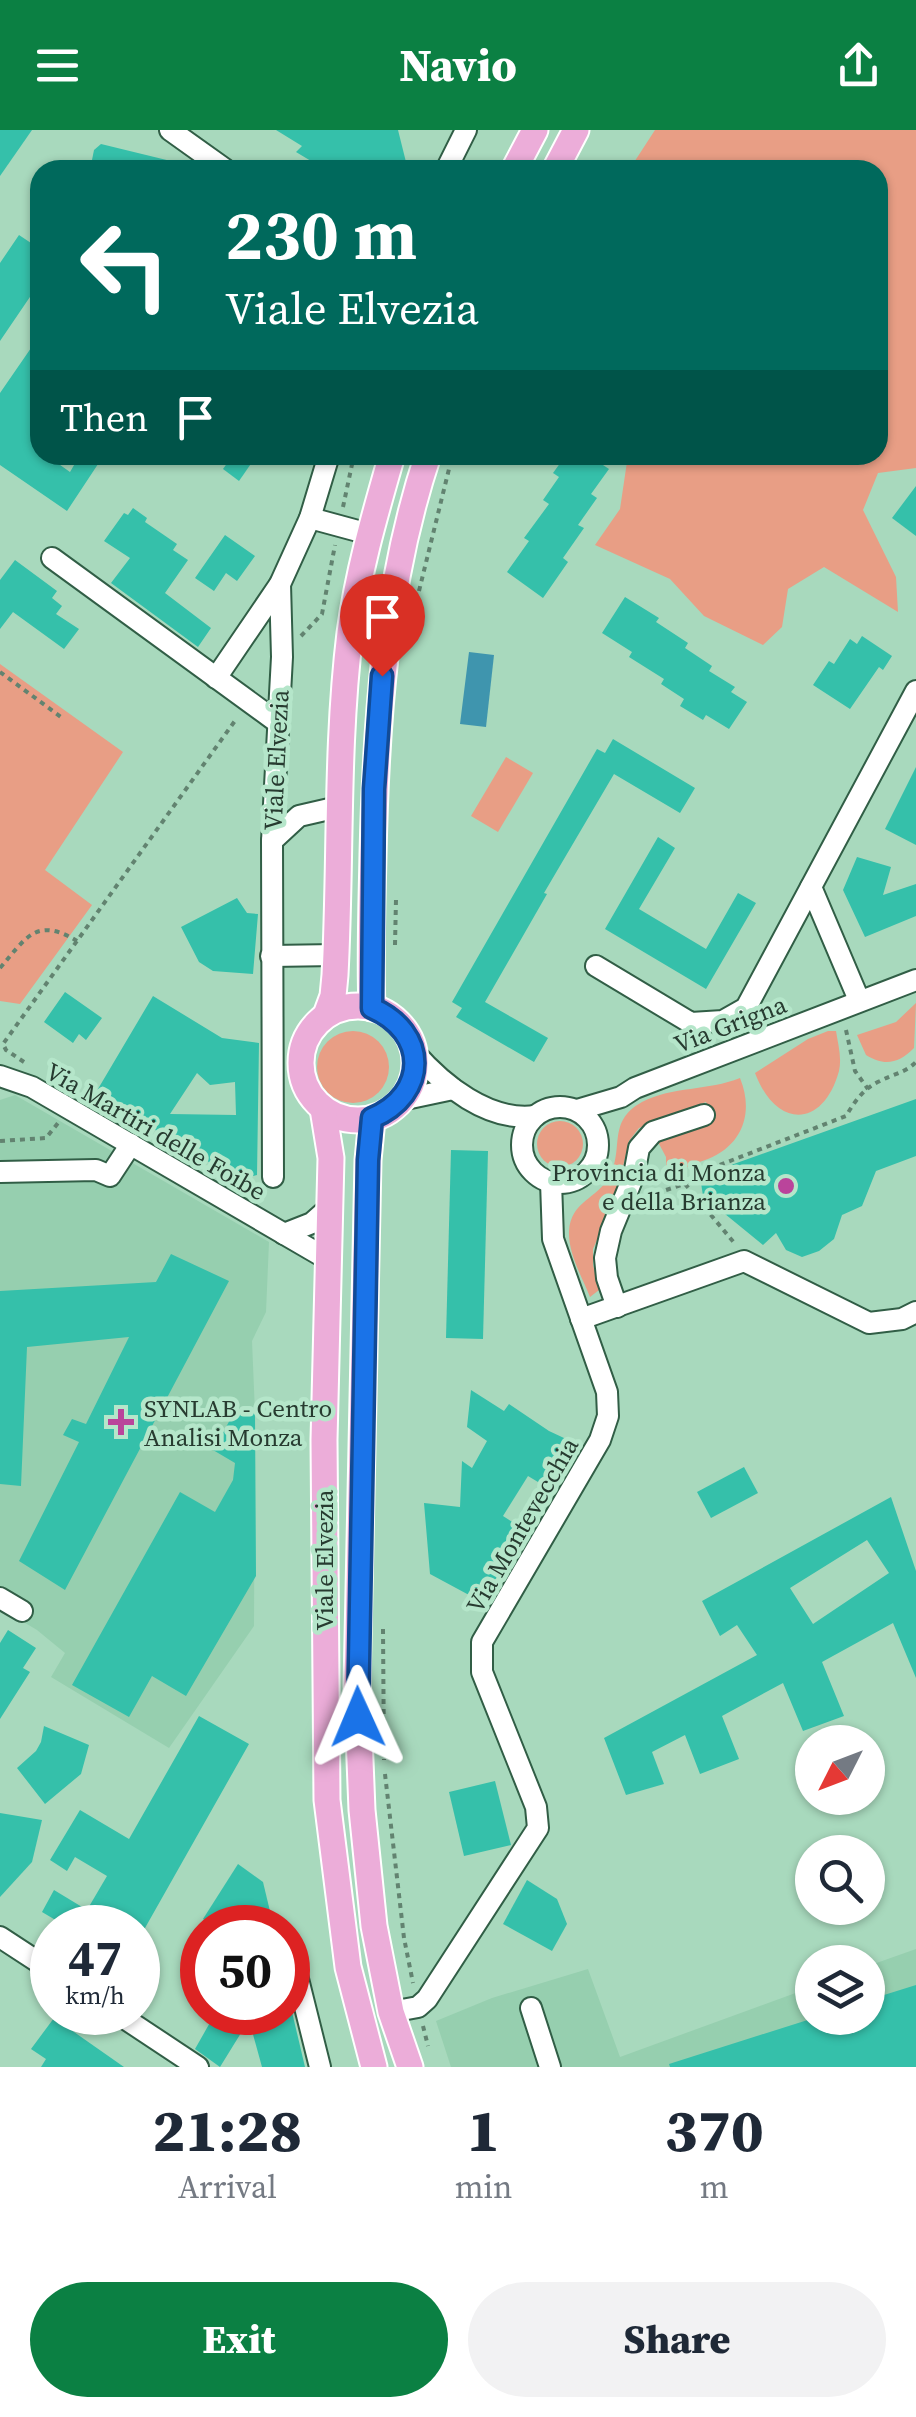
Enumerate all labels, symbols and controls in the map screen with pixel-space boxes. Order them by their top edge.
text: Navio [399,34,517,96]
icon: menu [30,38,85,93]
icon: share [831,38,886,93]
text: 230 m [225,186,417,282]
icon: left [60,200,190,330]
text: Viale Elvezia [225,277,479,339]
icon: arrive [168,390,223,445]
text: Then [60,392,148,444]
pin [340,574,425,677]
icon: arrive [355,589,410,644]
street label: Viale Elvezia [255,688,297,831]
street label: Via Grigna [669,987,791,1061]
street label: Via Martiri delle Foibe [40,1054,272,1208]
place label: Provincia di Monza e della Brianza [552,1155,766,1218]
marker: Provincia di Monza e della Brianza [775,1175,797,1197]
place label: SYNLAB - Centro Analisi Monza [144,1391,332,1454]
marker: SYNLAB - Centro Analisi Monza [108,1409,134,1435]
street label: Via Montevecchia [458,1431,586,1619]
street label: Viale Elvezia [307,1489,341,1631]
position arrow [306,1665,410,1769]
north arrow [795,1725,885,1815]
map controls [795,1725,885,2035]
button: search [795,1835,885,1925]
speed limit sign: 50 [180,1905,310,2035]
text: 47 [68,1923,122,1992]
button: layers [795,1945,885,2035]
text: km/h [65,1978,125,2012]
text: 21:28 [152,2089,302,2171]
text: 1 [467,2089,500,2171]
text: 370 [665,2089,764,2171]
text: Arrival [178,2165,277,2209]
text: min [455,2165,512,2209]
text: m [700,2165,729,2209]
button: Exit [30,2282,448,2397]
button: Share [468,2282,886,2397]

